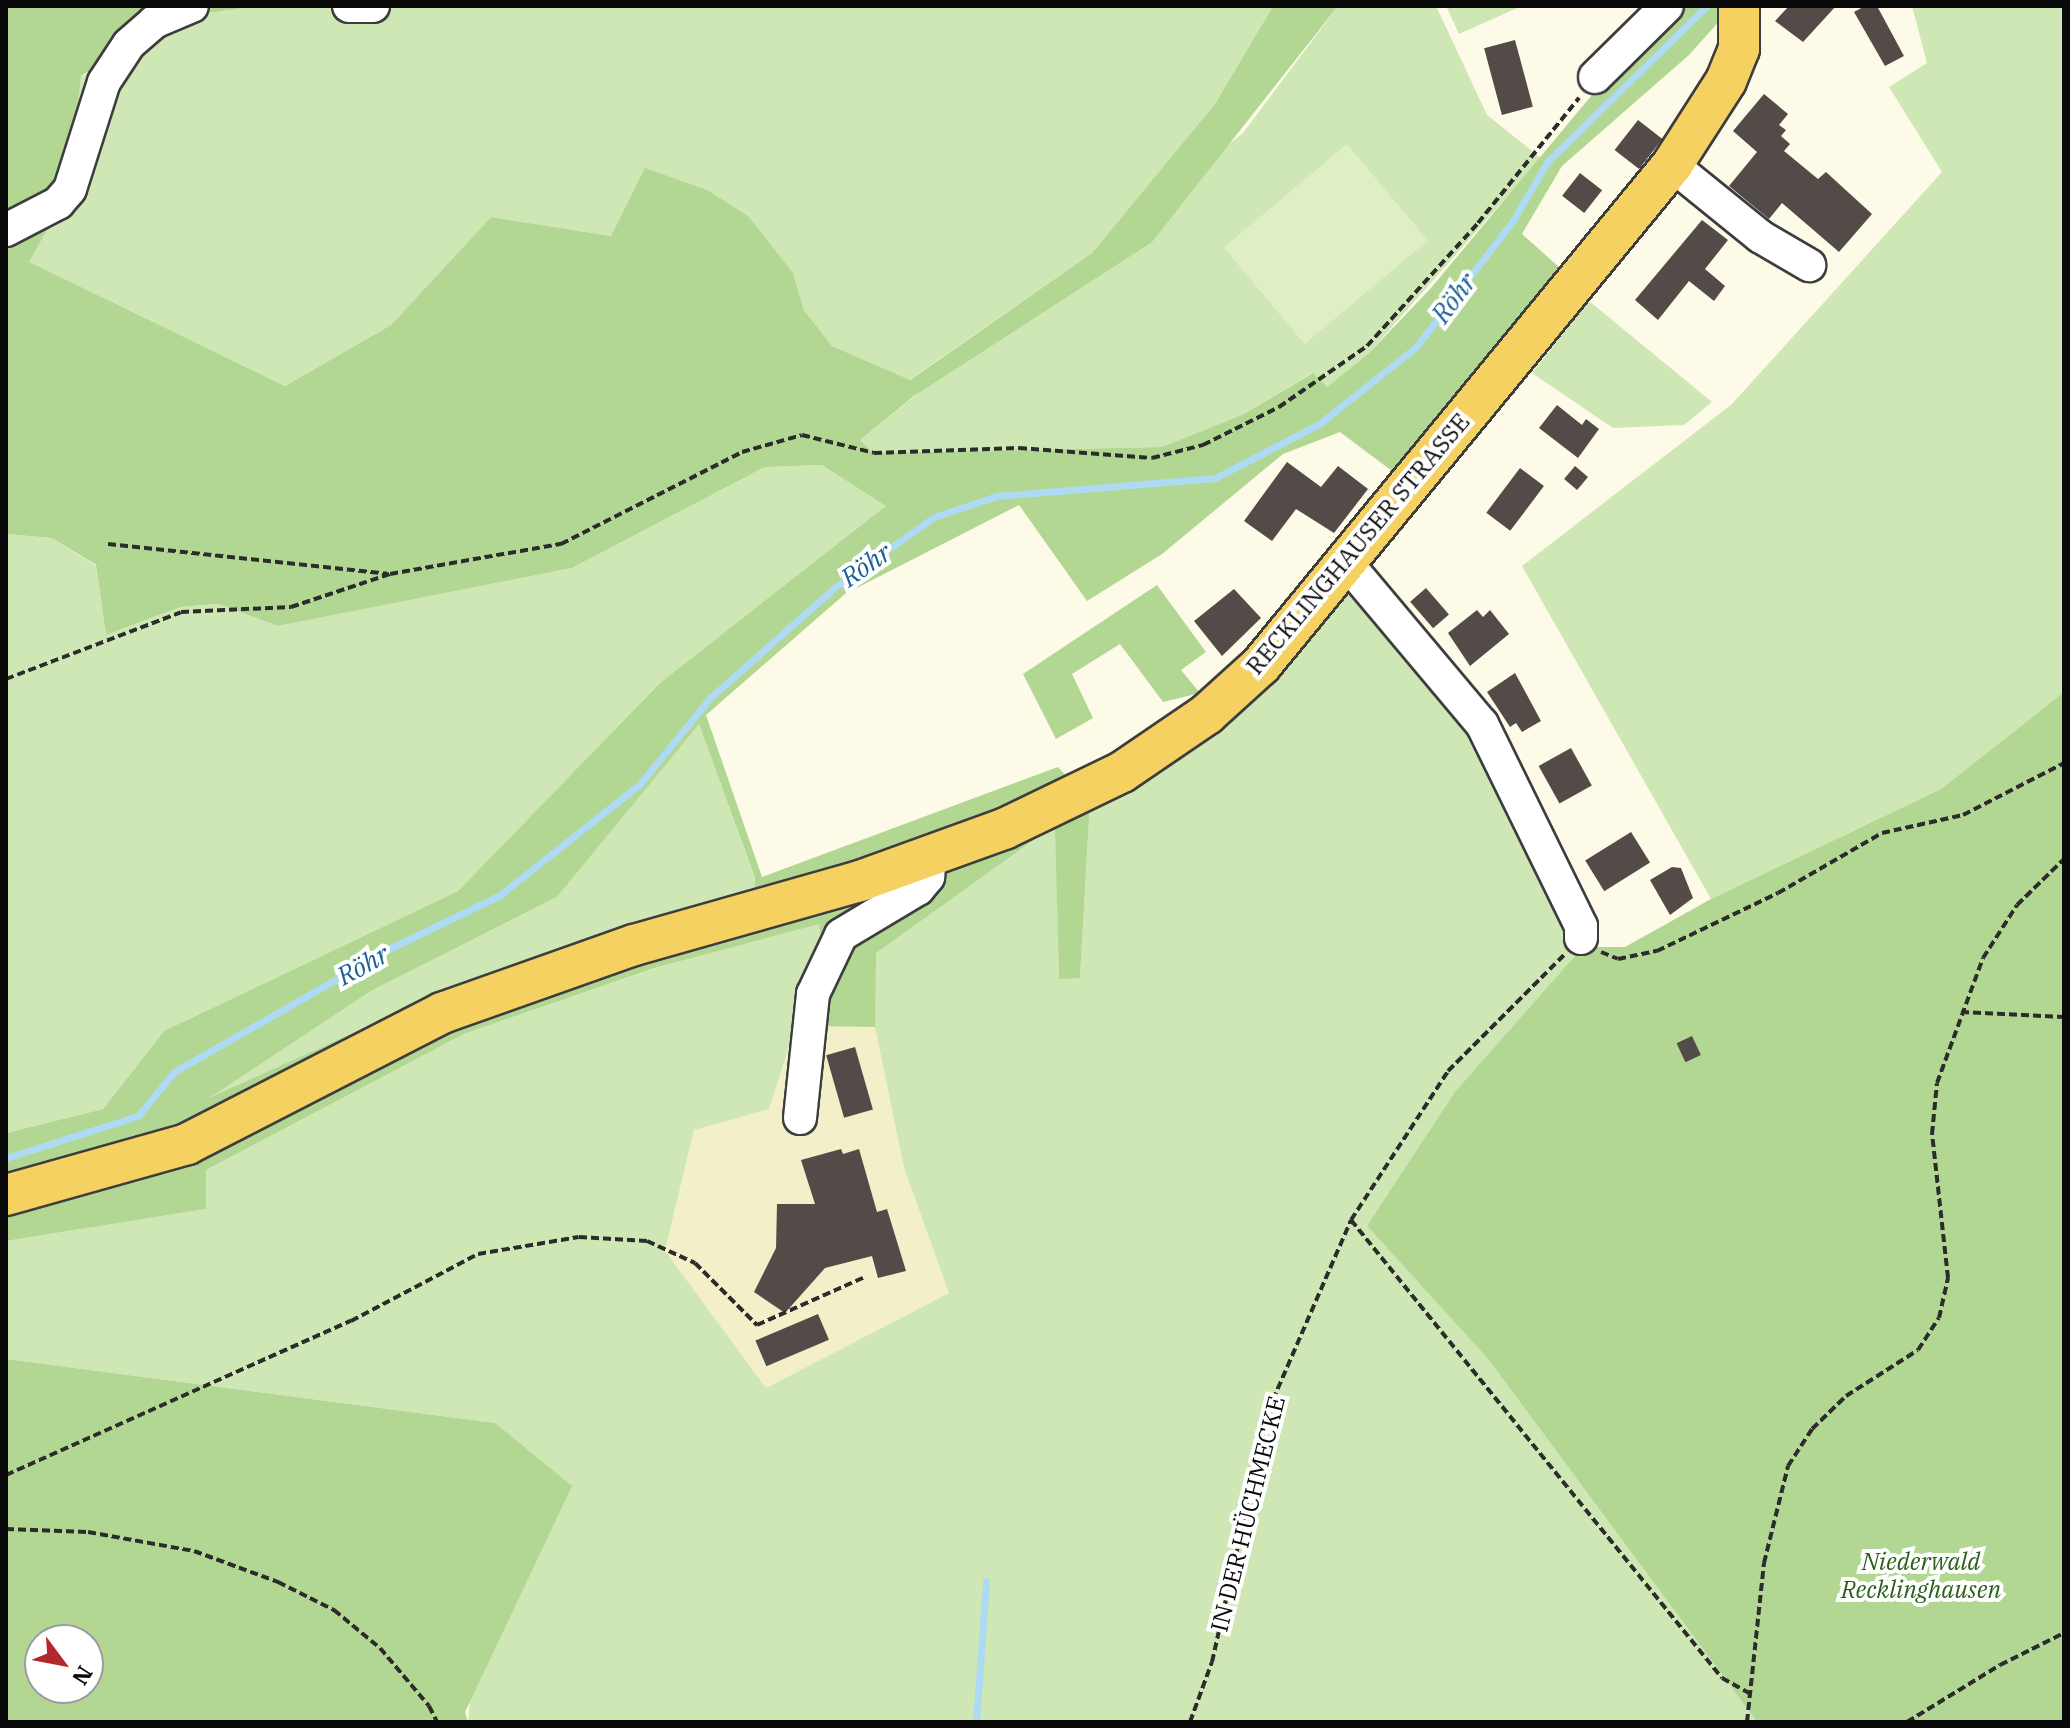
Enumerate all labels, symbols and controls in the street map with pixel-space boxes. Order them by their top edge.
water label: Röhr [1425,267,1483,329]
street label: RECKLINGHAUSER STRASSE [1240,408,1476,680]
water label: Röhr [835,537,897,593]
water label: Röhr [332,938,394,992]
street label: IN DER HÜCHMECKE [1205,1393,1291,1635]
park label: Niederwald Recklinghausen [1841,1548,2001,1604]
north arrow [24,1624,104,1704]
text: N [66,1661,100,1691]

